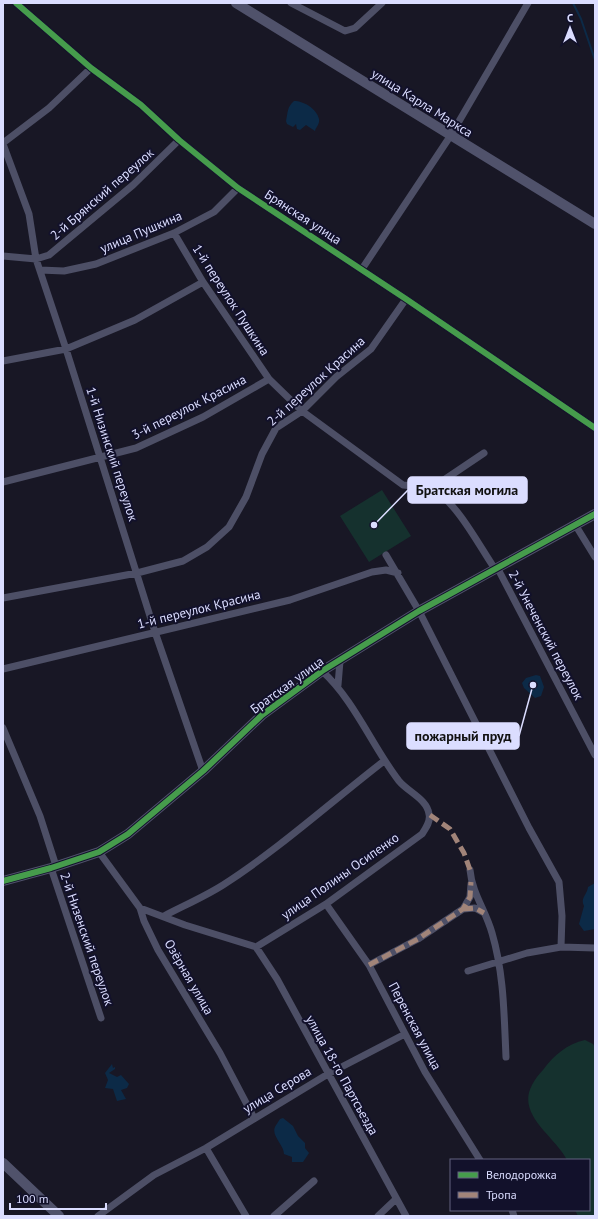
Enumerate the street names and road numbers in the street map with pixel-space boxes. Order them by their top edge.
street label: улица Карла Маркса [368,65,476,141]
street label: 2-й Брянский переулок [47,144,158,244]
street label: Брянская улица [261,186,345,248]
street label: улица Пушкина [97,207,185,257]
street label: 1-й переулок Пушкина [189,241,273,359]
street label: 2-й переулок Красина [263,332,369,430]
street label: 3-й переулок Красина [129,371,249,443]
street label: 1-й Низинский переулок [82,385,142,524]
street label: 2-й Унеченский переулок [505,567,588,703]
street label: 1-й переулок Красина [136,585,262,633]
street label: Братская улица [247,653,327,717]
street label: улица Полины Осипенко [278,829,402,923]
street label: 2-й Низенский переулок [56,870,118,1009]
street label: Озёрная улица [161,936,217,1018]
street label: Перенская улица [385,979,445,1073]
street label: улица 18-го Партсъезда [302,1012,382,1138]
street label: улица Серова [240,1063,314,1117]

